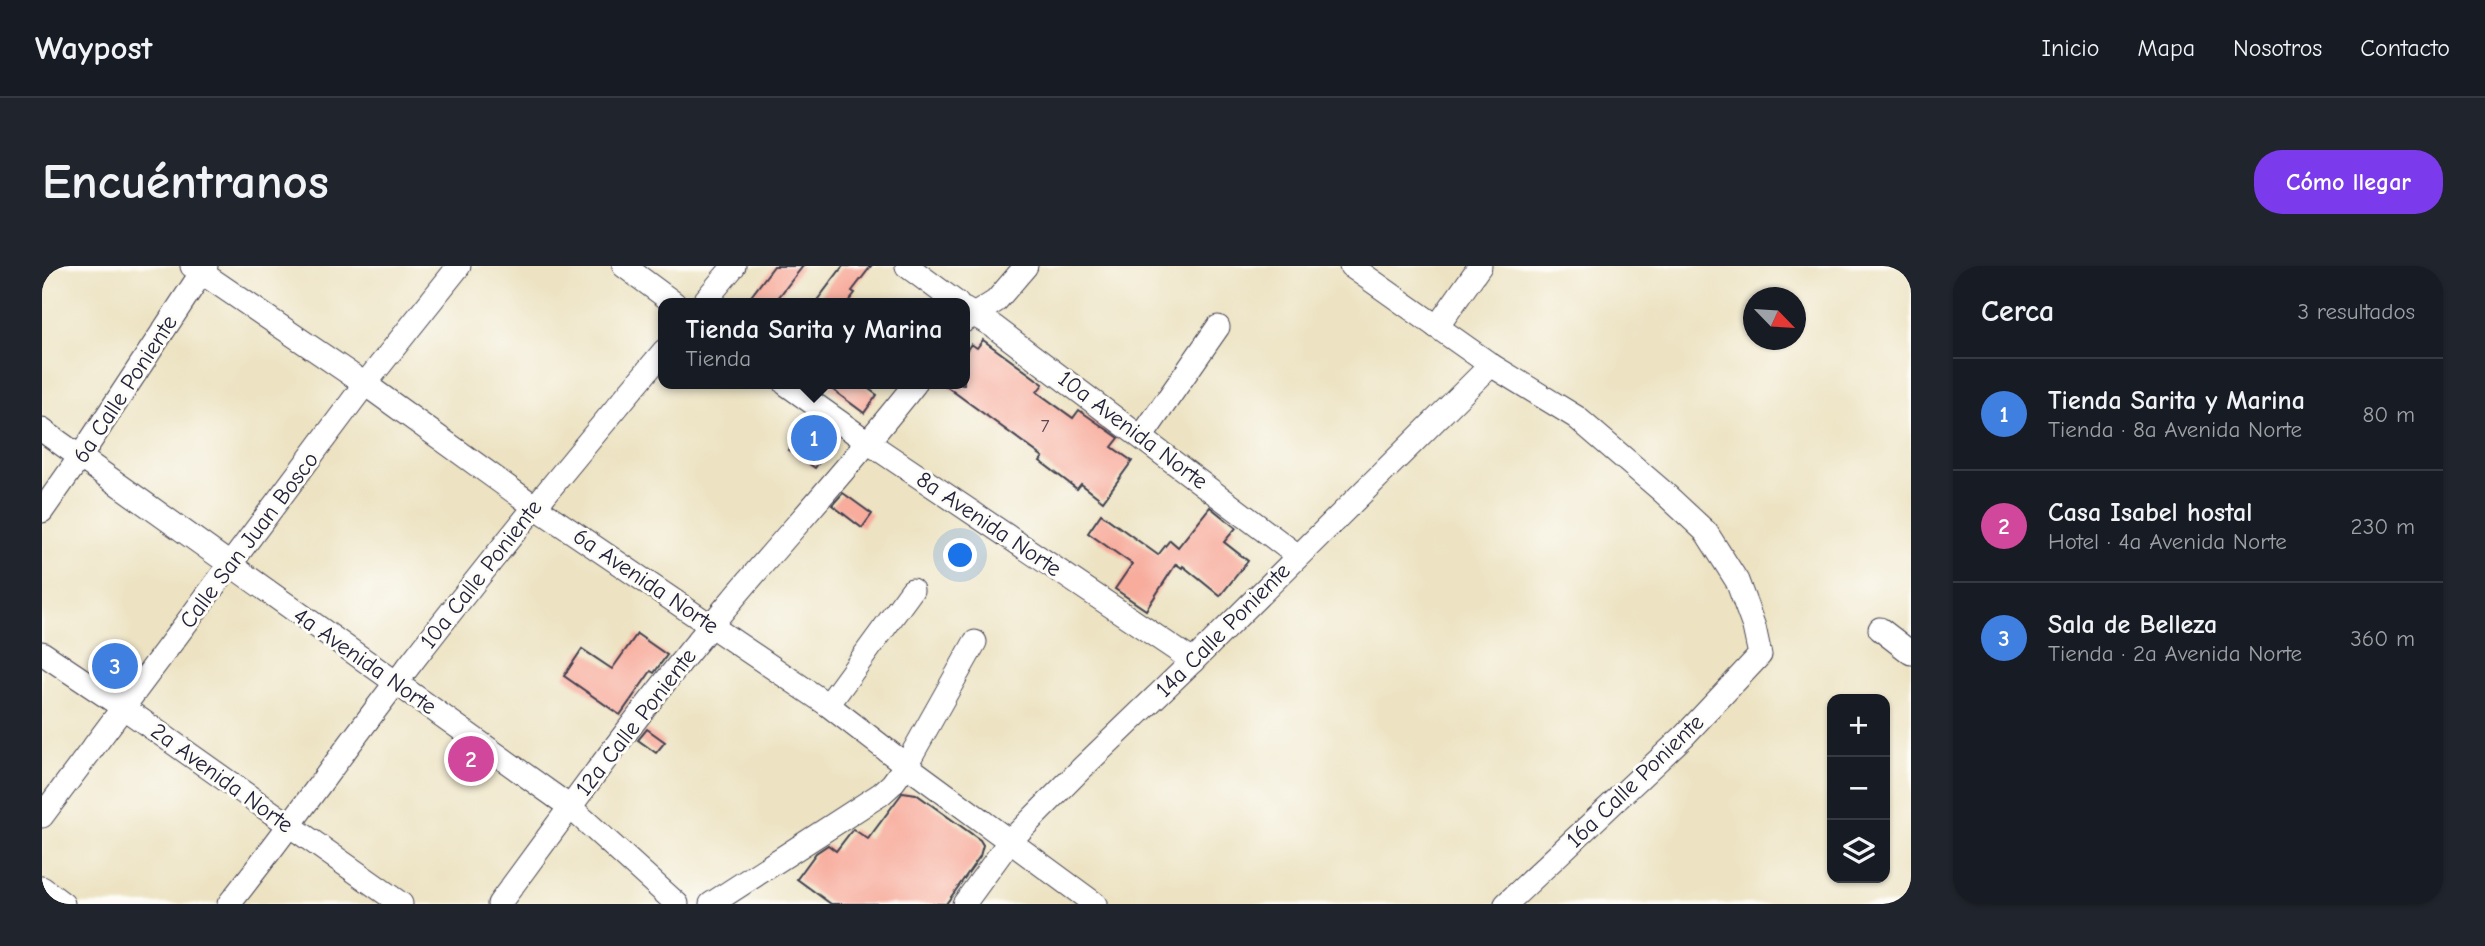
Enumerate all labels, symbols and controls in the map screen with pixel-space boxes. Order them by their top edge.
text: Waypost [35,29,152,67]
text: Inicio [2042,34,2099,62]
text: Mapa [2137,34,2195,62]
text: Nosotros [2233,34,2322,62]
text: Contacto [2360,34,2450,62]
button: Cómo llegar [2254,150,2443,214]
text: Encuéntranos [42,154,329,210]
north arrow [1743,287,1806,350]
text: Cerca [1981,294,2054,329]
popup [658,298,970,389]
text: 3 resultados [2298,298,2415,325]
street label: 6a Calle Poniente [67,310,183,468]
text: Tienda Sarita y Marina [686,315,942,345]
text: Tienda [686,345,751,372]
street label: 10a Avenida Norte [1053,365,1213,495]
text: Tienda Sarita y Marina [2048,386,2305,416]
text: 1 [1999,401,2009,428]
text: 80 m [2362,401,2415,428]
pin: 1 [791,412,837,464]
house number: 7 [1041,415,1050,437]
text: Tienda · 8a Avenida Norte [2048,416,2302,443]
street label: Calle San Juan Bosco [174,447,324,633]
street label: 8a Avenida Norte [911,466,1067,582]
street label: 10a Calle Poniente [414,494,548,654]
text: Casa Isabel hostal [2048,498,2252,528]
text: 2 [1998,513,2010,540]
text: 230 m [2351,513,2415,540]
street label: 6a Avenida Norte [568,522,724,640]
text: Hotel · 4a Avenida Norte [2048,528,2287,555]
your location [943,538,977,572]
street label: 14a Calle Poniente [1150,557,1296,703]
street label: 4a Avenida Norte [288,602,442,720]
text: Sala de Belleza [2048,610,2217,640]
text: 3 [1998,625,2010,652]
text: 360 m [2350,625,2415,652]
pin: 3 [92,640,138,692]
text: Tienda · 2a Avenida Norte [2048,640,2302,667]
street label: 12a Calle Poniente [570,643,702,801]
map controls [1827,694,1890,883]
button: + [1827,694,1890,757]
street label: 16a Calle Poniente [1561,709,1709,853]
street label: 2a Avenida Norte [146,717,298,839]
pin: 2 [448,733,494,785]
button: − [1827,757,1890,820]
button: layers [1827,820,1890,883]

